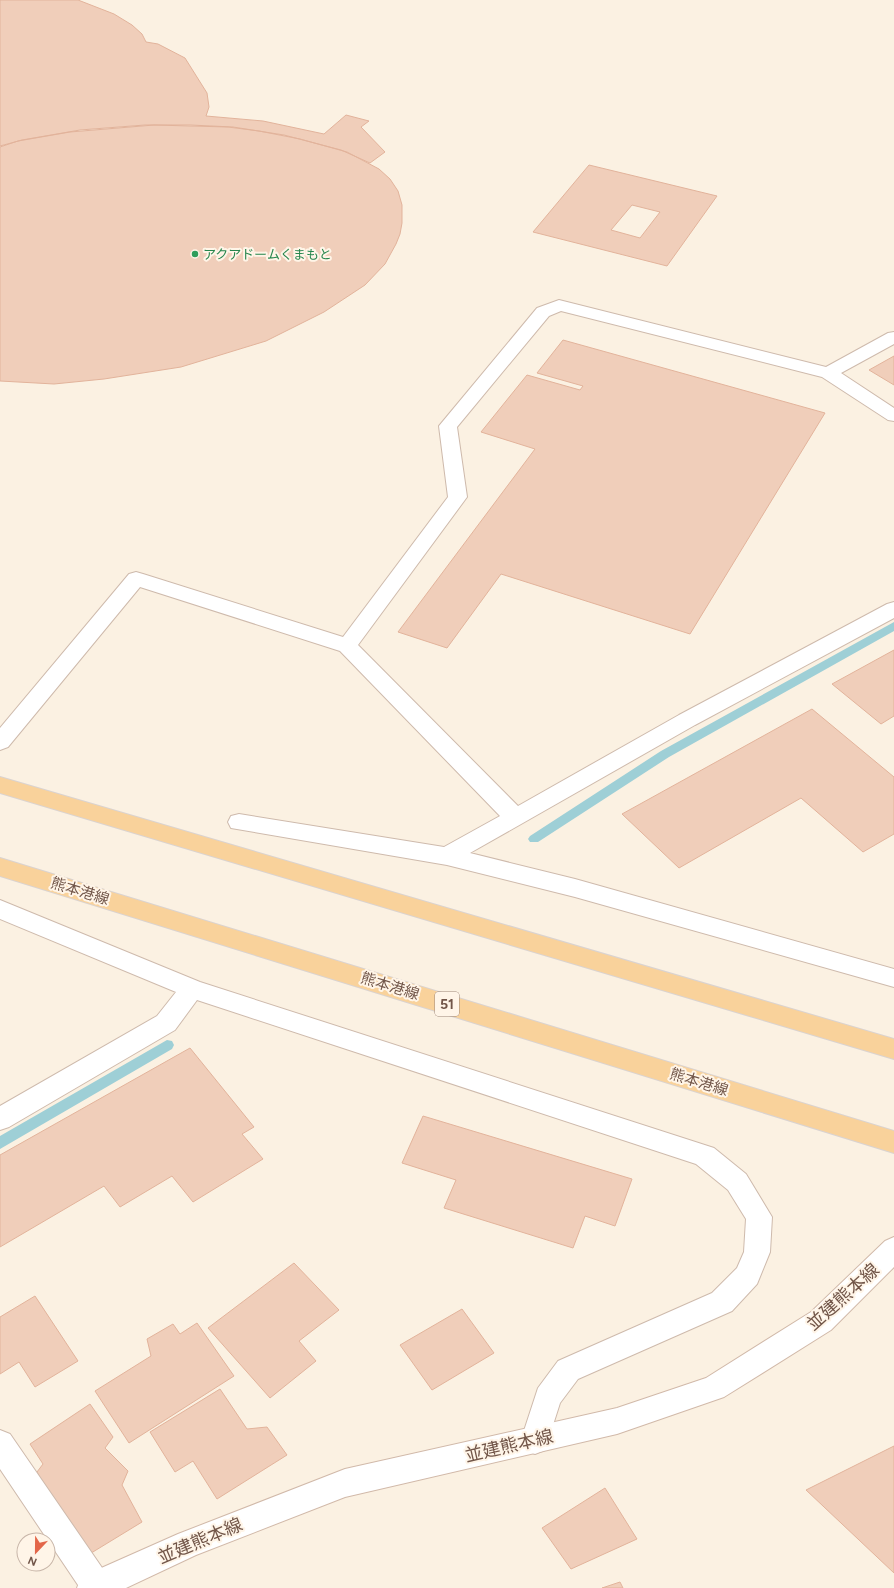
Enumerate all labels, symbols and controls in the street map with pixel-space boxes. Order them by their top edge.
place label: アクアドームくまもと [203,247,332,262]
marker: アクアドームくまもと [190,249,200,259]
street label: 熊本港線 [49,874,111,908]
street label: 熊本港線 [359,969,421,1003]
road number: 51 [435,992,459,1016]
street label: 熊本港線 [668,1065,730,1099]
street label: 並建熊本線 [802,1259,884,1335]
street label: 並建熊本線 [463,1425,555,1467]
street label: 並建熊本線 [154,1513,246,1569]
north arrow [16,1532,56,1572]
text: N [26,1553,39,1568]

